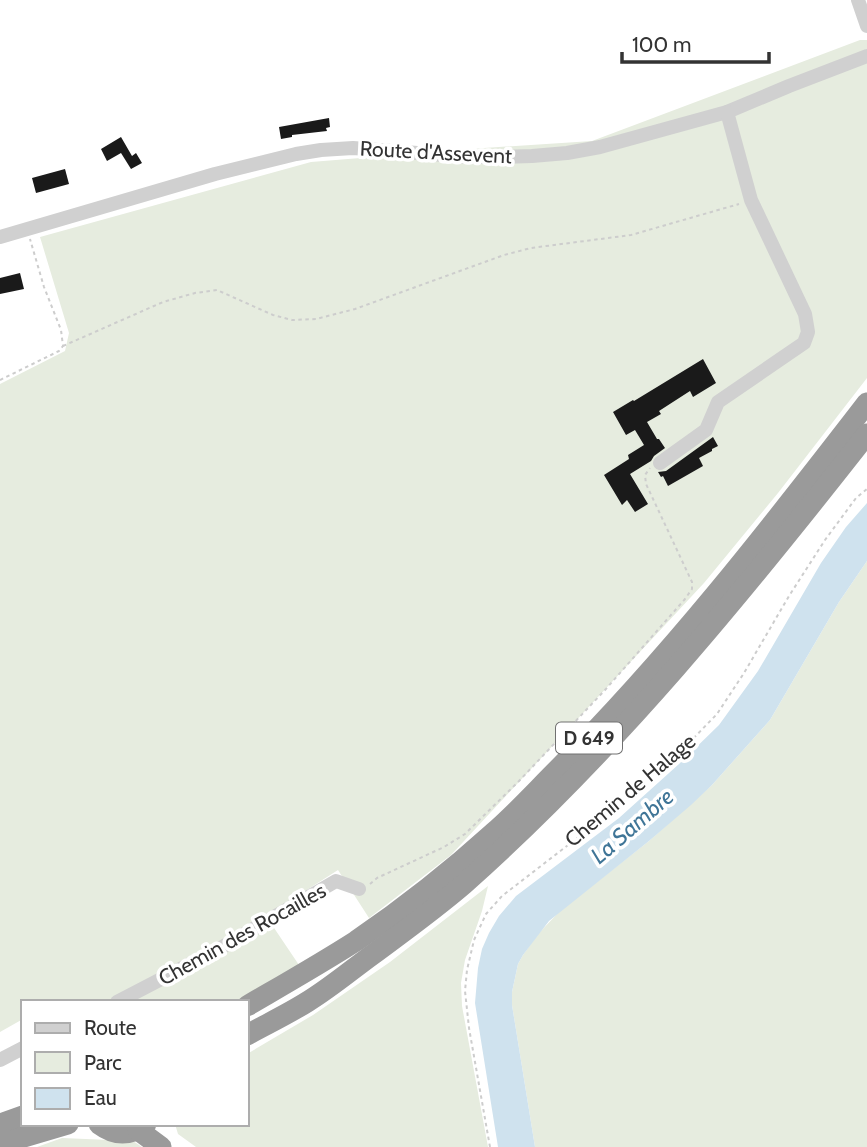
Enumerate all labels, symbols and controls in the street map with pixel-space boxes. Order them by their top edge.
scale bar [622,21,769,65]
text: 100 m [632,32,691,57]
street label: Route d'Assevent [359,136,513,168]
road number: D 649 [556,722,622,754]
street label: Chemin de Halage [560,728,700,852]
water label: La Sambre [585,782,679,870]
street label: Chemin des Rocailles [154,878,330,990]
legend [21,1000,248,1126]
text: Route [84,1015,137,1040]
text: Parc [84,1050,122,1075]
text: Eau [84,1085,117,1110]

